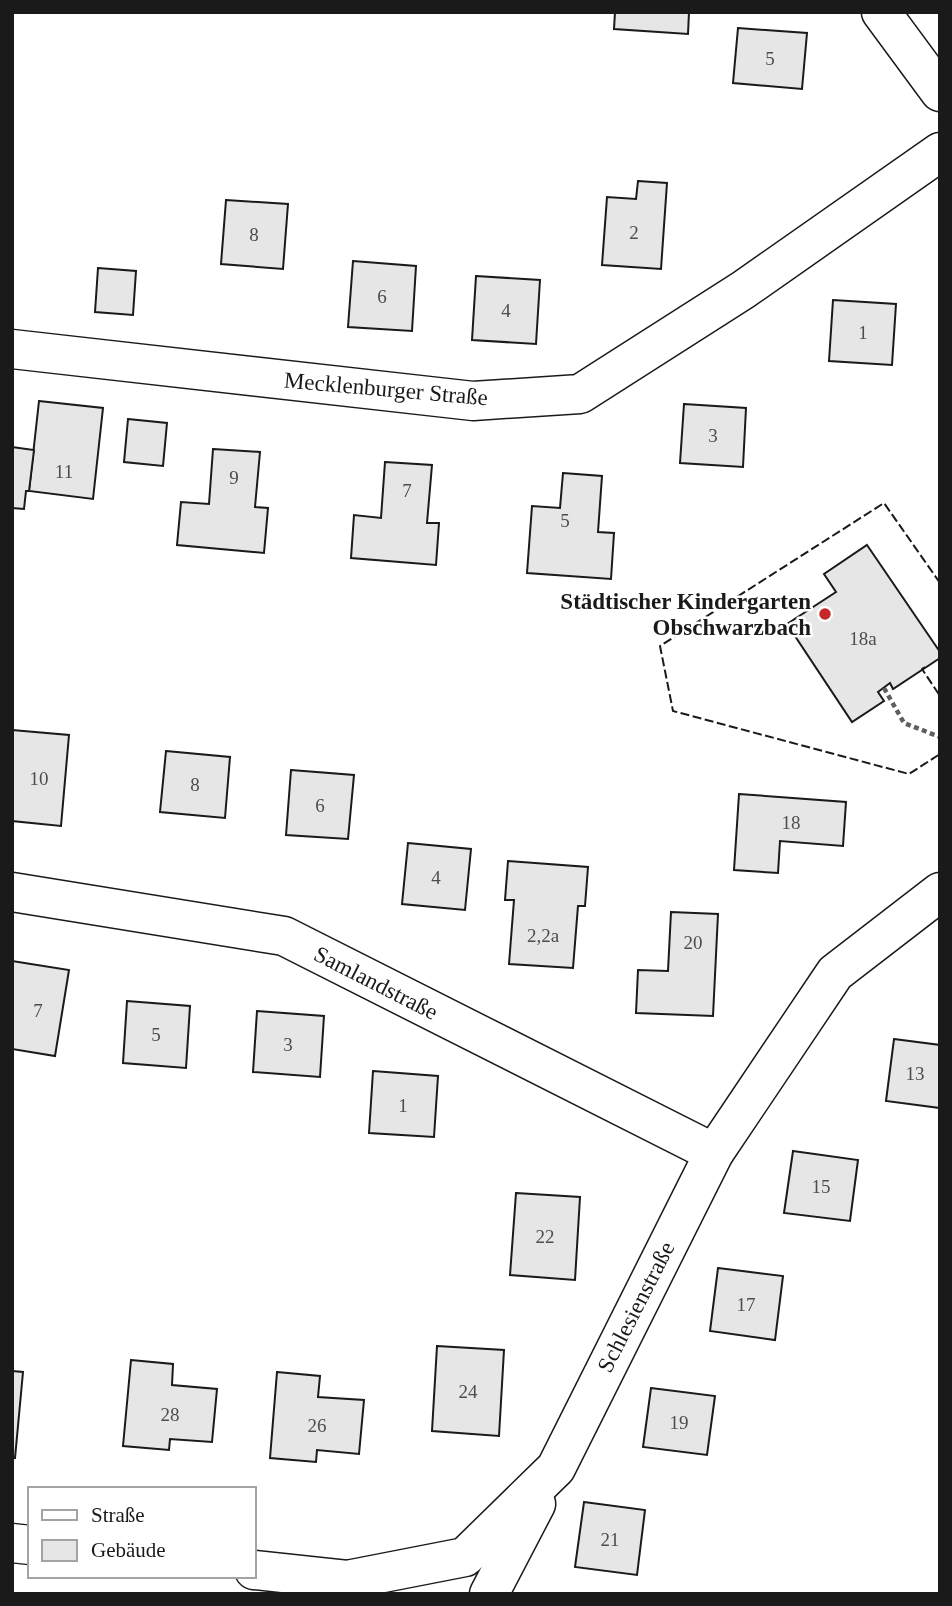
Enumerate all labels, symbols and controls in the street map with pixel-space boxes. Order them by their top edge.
house number: 5 [765,48,775,69]
house number: 2 [629,222,639,243]
house number: 8 [249,224,259,245]
house number: 6 [377,286,387,307]
house number: 4 [501,300,511,321]
house number: 1 [858,322,868,343]
street label: Mecklenburger Straße [283,368,489,410]
house number: 3 [708,425,718,446]
house number: 11 [55,461,73,482]
house number: 9 [229,467,239,488]
house number: 7 [402,480,412,501]
house number: 5 [560,510,570,531]
place label: Städtischer Kindergarten Obschwarzbach [560,589,811,640]
marker: Städtischer Kindergarten Obschwarzbach [817,606,833,622]
house number: 18a [849,628,877,649]
house number: 10 [30,768,49,789]
house number: 8 [190,774,200,795]
house number: 6 [315,795,325,816]
house number: 18 [782,812,801,833]
house number: 4 [431,867,441,888]
house number: 2,2a [527,925,560,946]
house number: 20 [684,932,703,953]
street label: Samlandstraße [310,941,442,1025]
house number: 7 [33,1000,43,1021]
house number: 5 [151,1024,161,1045]
house number: 3 [283,1034,293,1055]
house number: 13 [906,1063,925,1084]
house number: 1 [398,1095,408,1116]
house number: 15 [812,1176,831,1197]
house number: 22 [536,1226,555,1247]
street label: Schlesienstraße [592,1238,680,1376]
house number: 17 [737,1294,756,1315]
house number: 24 [459,1381,478,1402]
house number: 28 [161,1404,180,1425]
house number: 19 [670,1412,689,1433]
house number: 26 [308,1415,327,1436]
legend [28,1487,256,1578]
text: Straße [91,1503,145,1527]
house number: 21 [601,1529,620,1550]
text: Gebäude [91,1538,166,1562]

